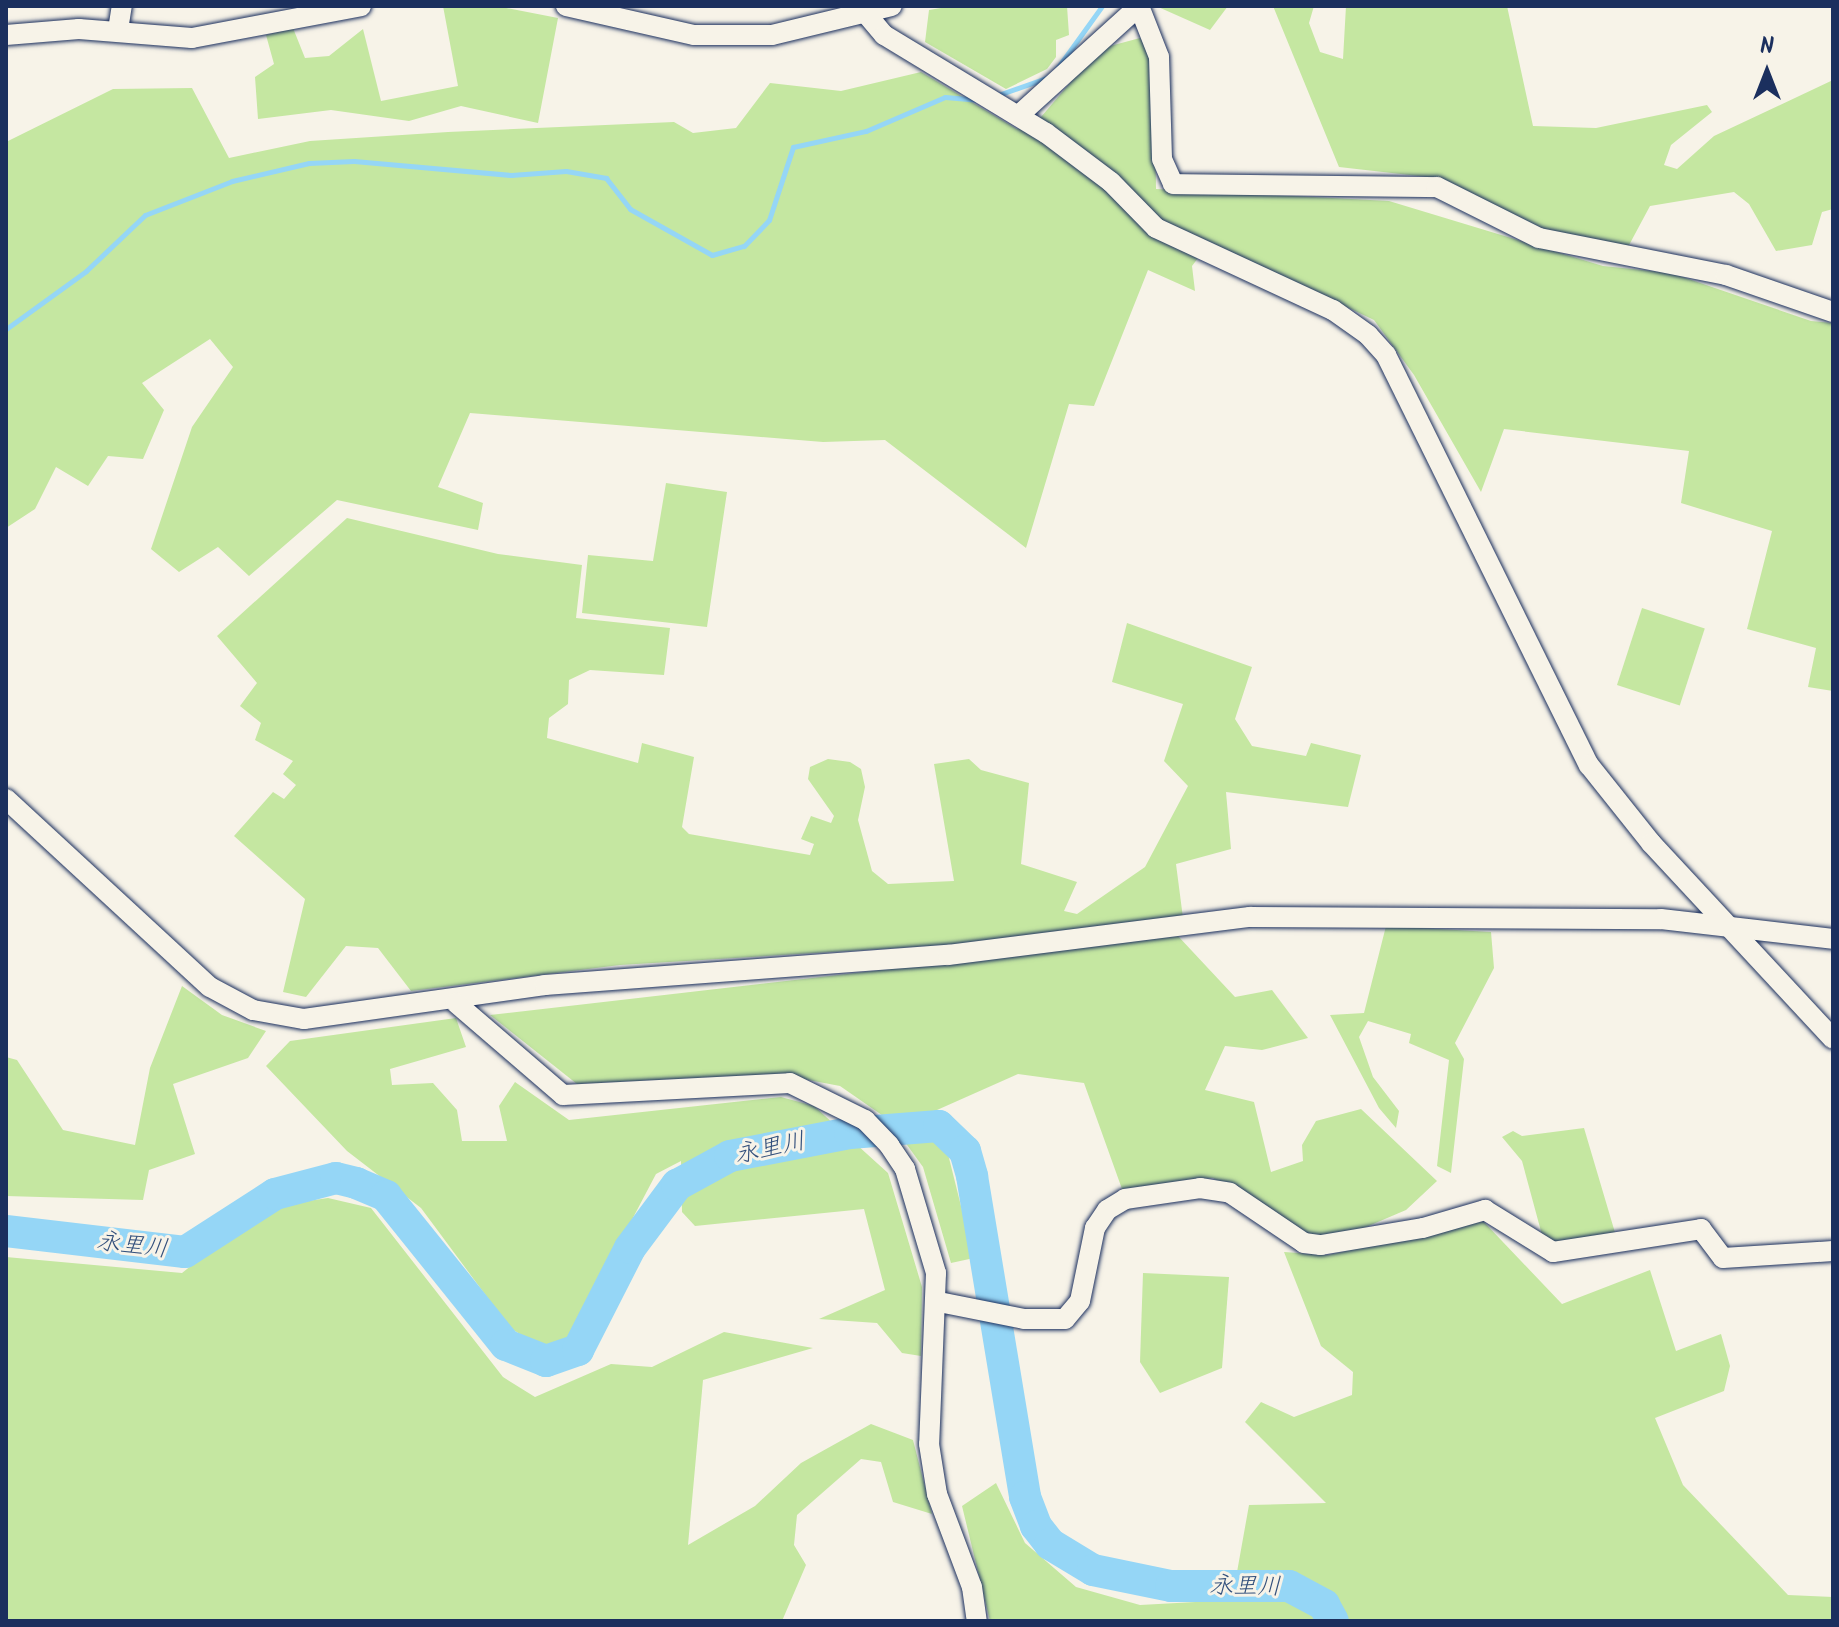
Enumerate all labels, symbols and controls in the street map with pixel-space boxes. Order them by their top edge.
text: N [1760,30,1774,65]
north arrow [1727,32,1807,112]
water label: 永里川 [732,1127,808,1171]
water label: 永里川 [95,1227,169,1265]
water label: 永里川 [1209,1572,1281,1602]

